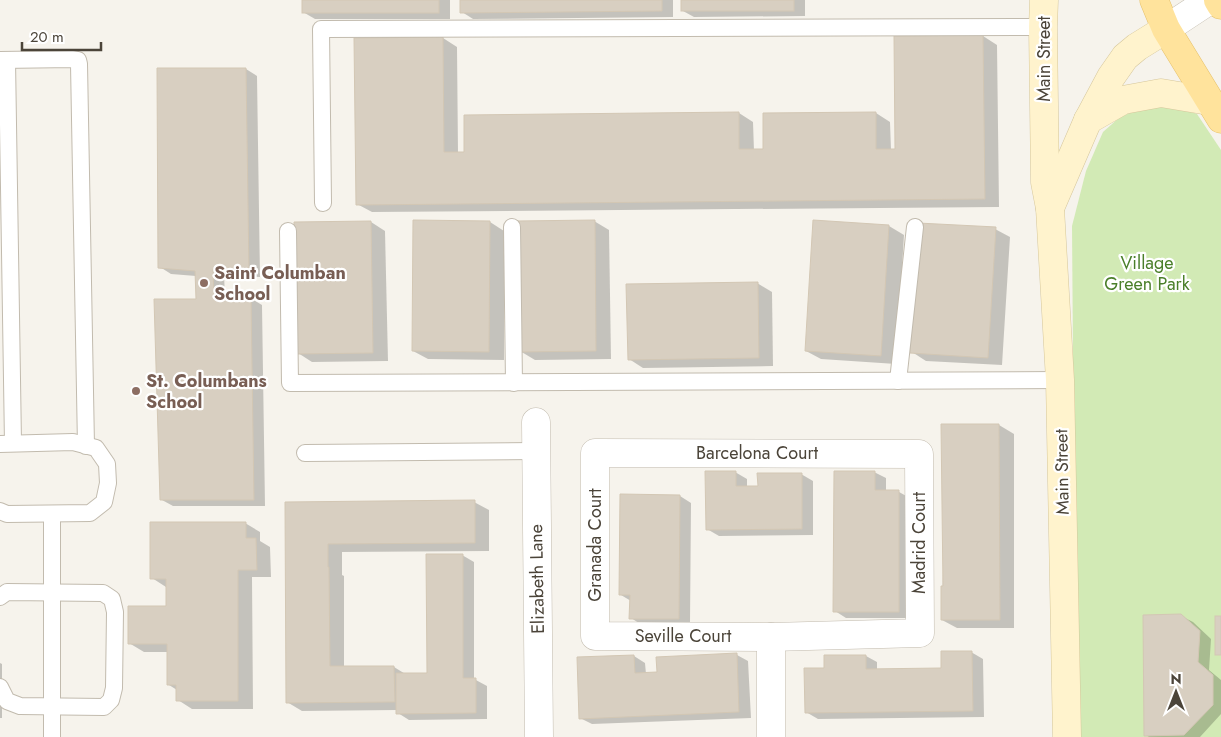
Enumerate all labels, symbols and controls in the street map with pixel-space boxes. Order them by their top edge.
street label: Main Street [1031,15,1057,102]
scale bar [22,20,101,52]
text: 20 m [30,26,64,48]
park label: Village Green Park [1104,250,1190,297]
place label: Saint Columban School [214,260,346,307]
marker: Saint Columban School [198,277,210,289]
place label: St. Columbans School [146,368,267,415]
marker: St. Columbans School [130,385,142,397]
street label: Main Street [1048,428,1076,515]
street label: Barcelona Court [696,440,819,466]
street label: Granada Court [582,488,608,602]
street label: Madrid Court [906,491,932,594]
street label: Elizabeth Lane [523,524,551,634]
street label: Seville Court [635,623,732,649]
north arrow [1151,667,1201,717]
text: N [1170,669,1182,689]

